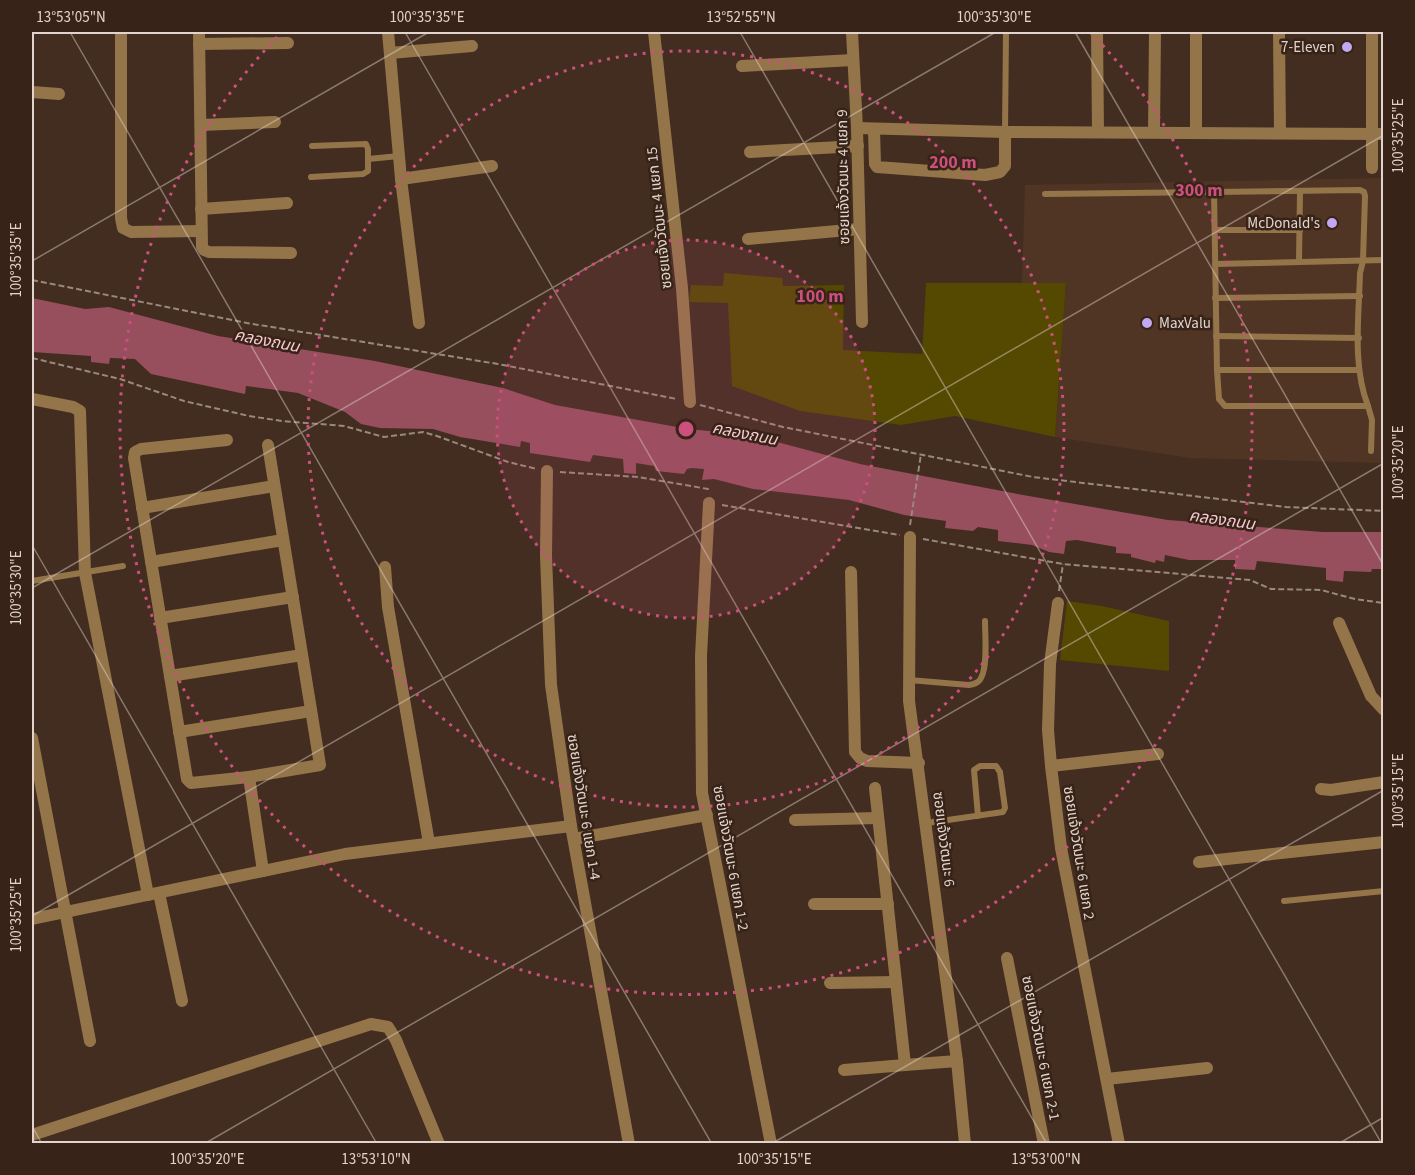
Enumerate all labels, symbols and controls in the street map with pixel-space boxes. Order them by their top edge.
text: 13°53'05"N [36,7,106,28]
text: 100°35'35"E [389,7,465,28]
text: 13°52'55"N [706,7,776,28]
text: 100°35'30"E [956,7,1032,28]
place label: 7-Eleven [1281,37,1335,58]
marker: 7-Eleven [1340,40,1354,54]
text: 100°35'25"E [1388,98,1409,174]
street label: ซอยแจ้งวัฒนะ 4 แยก 9 [832,109,855,245]
street label: ซอยแจ้งวัฒนะ 4 แยก 15 [642,146,677,290]
text: 200 m [929,150,977,175]
text: 300 m [1175,178,1223,203]
place label: McDonald's [1247,213,1320,234]
marker: McDonald's [1325,216,1339,230]
text: 100°35'35"E [6,222,27,298]
text: 100 m [796,284,844,309]
place label: MaxValu [1159,313,1211,334]
marker: MaxValu [1140,316,1154,330]
water label: คลองถนน [232,324,302,358]
water label: คลองถนน [710,417,780,451]
centre of rings [676,419,696,439]
text: 100°35'20"E [1388,425,1409,501]
water label: คลองถนน [1188,505,1257,536]
text: 100°35'30"E [6,550,27,626]
street label: ซอยแจ้งวัฒนะ 6 แยก 1-4 [562,733,605,882]
text: 100°35'15"E [1388,753,1409,829]
street label: ซอยแจ้งวัฒนะ 6 แยก 1-2 [707,784,754,932]
street label: ซอยแจ้งวัฒนะ 6 แยก 2 [1058,785,1099,921]
street label: ซอยแจ้งวัฒนะ 6 [927,790,960,888]
text: 100°35'25"E [6,877,27,953]
street label: ซอยแจ้งวัฒนะ 6 แยก 2-1 [1016,974,1065,1122]
text: 100°35'20"E [169,1149,245,1170]
text: 13°53'10"N [341,1149,411,1170]
text: 100°35'15"E [736,1149,812,1170]
text: 13°53'00"N [1011,1149,1081,1170]

